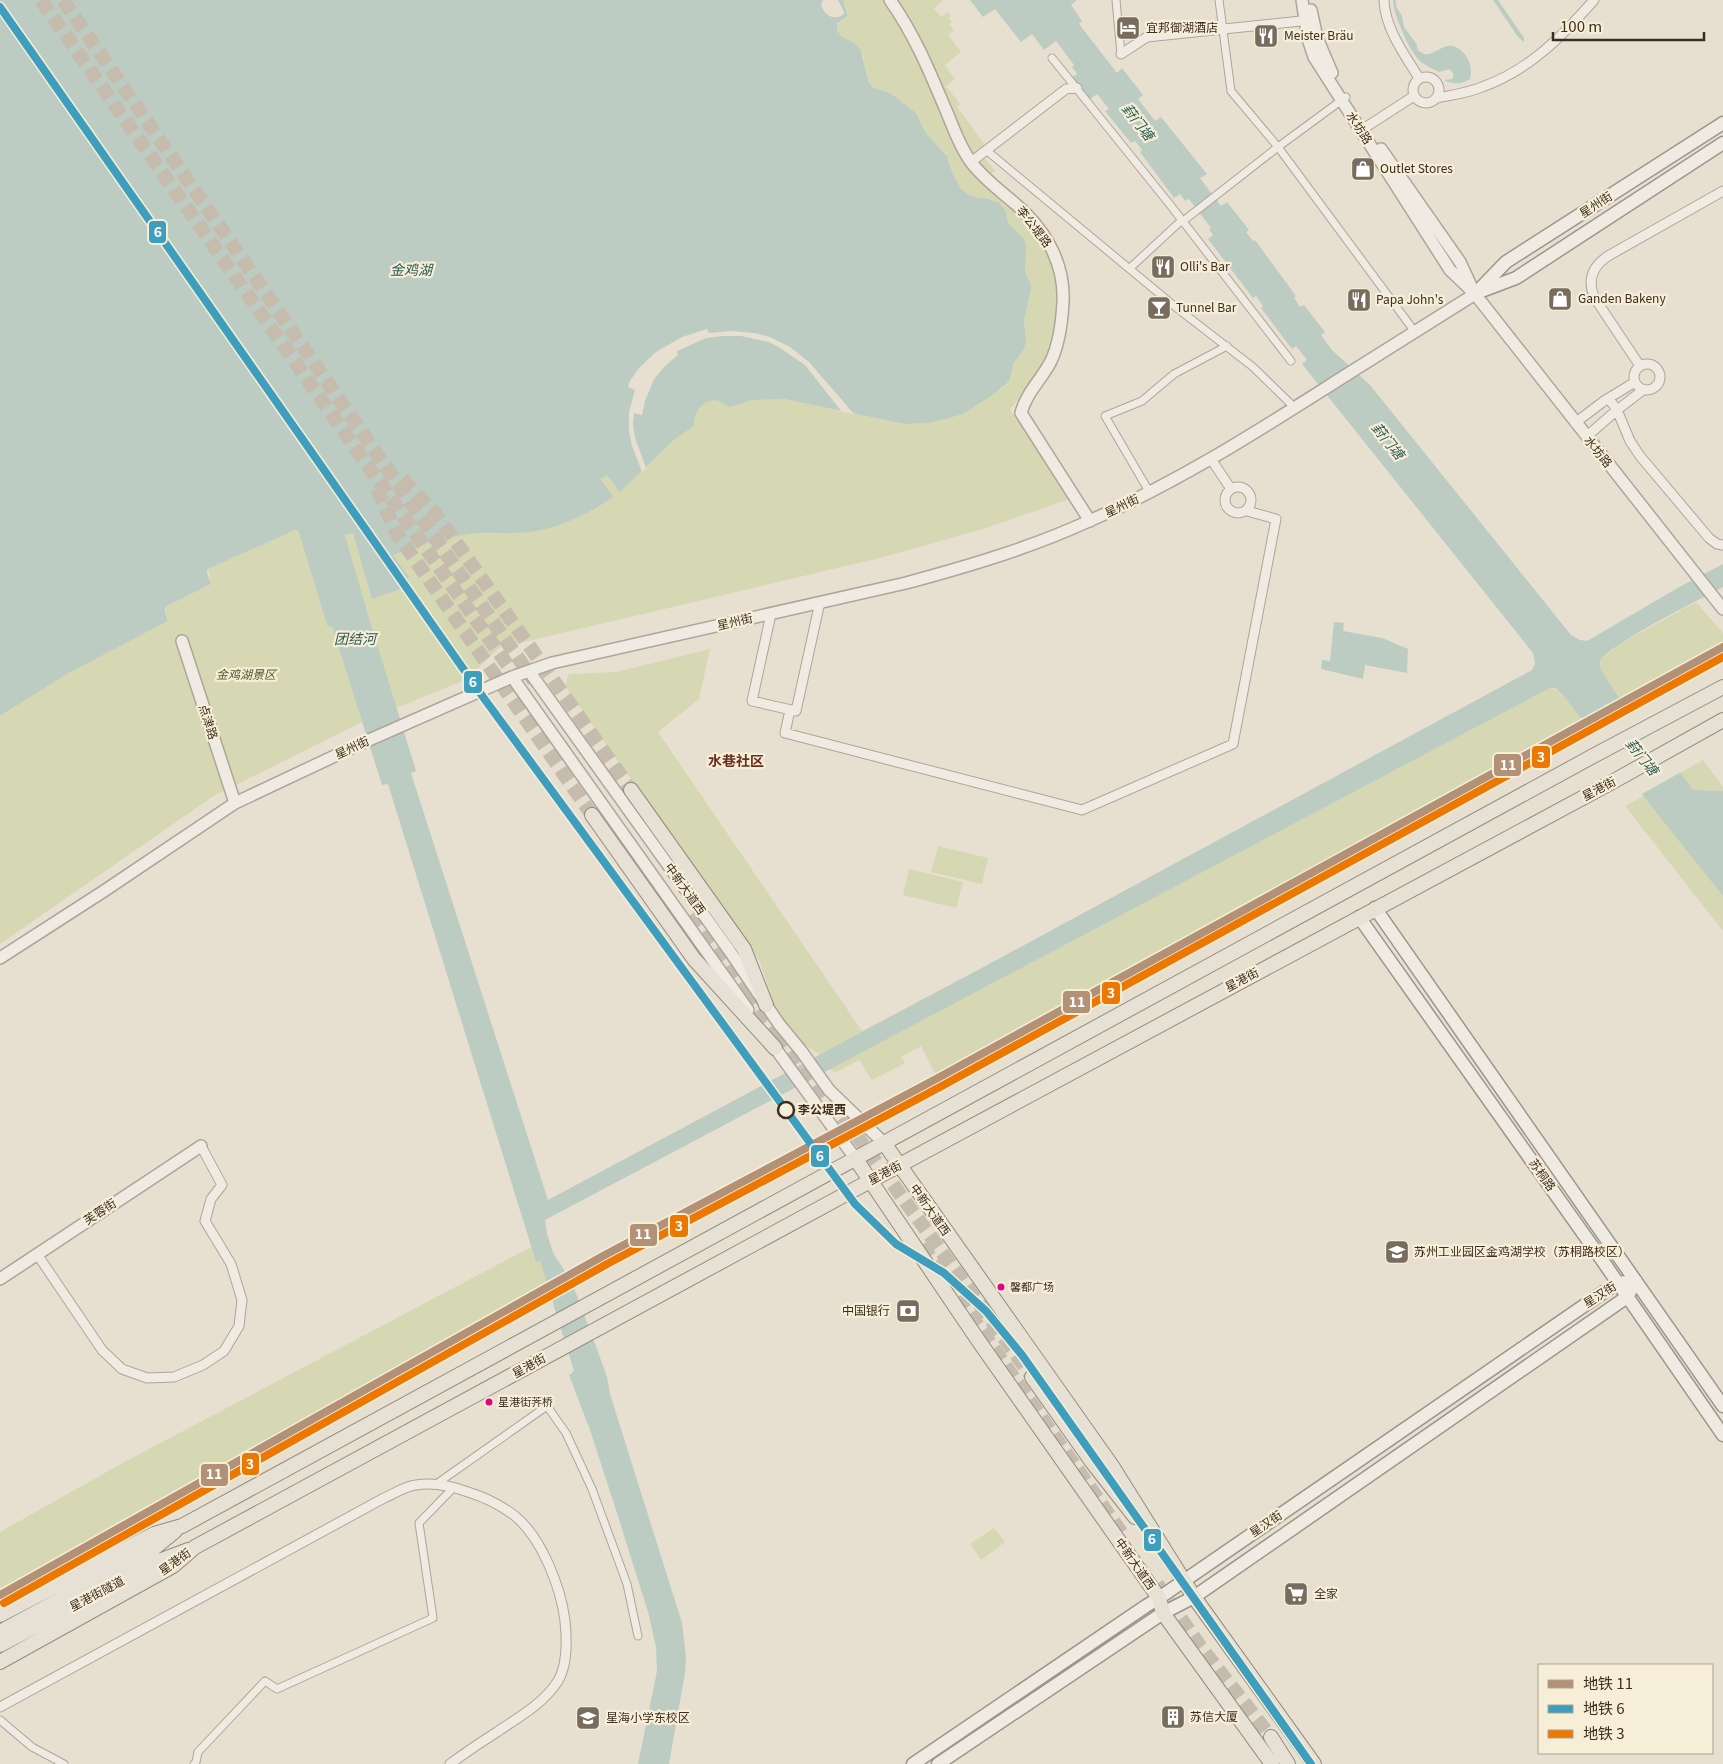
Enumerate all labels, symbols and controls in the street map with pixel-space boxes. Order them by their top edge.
scale bar [1553,10,1704,42]
hotel icon: 宜邦御湖酒店 [1115,15,1141,41]
text: 100 m [1560,15,1602,36]
place label: 宜邦御湖酒店 [1146,18,1218,35]
restaurant icon: Meister Bräu [1253,23,1279,49]
place label: Meister Bräu [1284,26,1354,43]
water label: 葑门塘 [1118,99,1161,146]
street label: 水坊路 [1343,107,1377,147]
shop icon: Outlet Stores [1350,156,1376,182]
place label: Outlet Stores [1380,159,1453,176]
street label: 星州街 [1575,187,1615,221]
street label: 李公堤路 [1014,202,1057,250]
line badge: 6 [148,220,167,244]
text: 6 [154,221,162,241]
restaurant icon: Olli's Bar [1150,254,1176,280]
place label: Olli's Bar [1180,257,1230,274]
water label: 金鸡湖 [390,259,434,279]
shop icon: Ganden Bakeny [1547,286,1573,312]
restaurant icon: Papa John's [1346,287,1372,313]
place label: Ganden Bakeny [1578,289,1666,306]
place label: Papa John's [1376,290,1444,307]
bar icon: Tunnel Bar [1146,295,1172,321]
place label: Tunnel Bar [1176,298,1237,315]
water label: 葑门塘 [1368,418,1411,465]
street label: 水坊路 [1581,432,1617,470]
street label: 星州街 [1101,489,1141,520]
street label: 星州街 [715,608,754,633]
water label: 团结河 [334,628,379,648]
park label: 金鸡湖景区 [216,665,278,682]
line badge: 6 [463,670,483,694]
text: 6 [469,671,477,691]
street label: 点津路 [196,702,223,741]
street label: 星州街 [331,731,371,762]
water label: 葑门塘 [1622,734,1665,781]
line badge: 3 [1531,745,1551,769]
text: 3 [1537,746,1545,766]
district label: 水巷社区 [708,750,764,770]
line badge: 11 [1493,753,1522,777]
text: 11 [1500,754,1516,774]
street label: 星港街 [1578,772,1618,804]
street label: 中新大道西 [662,859,711,917]
street label: 星港街 [1221,963,1261,995]
line badge: 3 [1101,981,1121,1005]
text: 3 [1107,982,1115,1002]
line badge: 11 [1062,990,1091,1014]
text: 11 [1069,991,1085,1011]
place label: 李公堤西 [798,1100,846,1117]
marker: 李公堤西 [777,1101,795,1119]
line badge: 6 [810,1144,830,1168]
text: 6 [816,1145,824,1165]
street label: 苏桐路 [1526,1155,1561,1194]
street label: 星港街 [864,1156,904,1188]
street label: 中新大道西 [907,1180,955,1239]
street label: 芙蓉街 [79,1194,119,1228]
line badge: 3 [669,1214,689,1238]
text: 3 [675,1215,683,1235]
line badge: 11 [629,1223,658,1247]
text: 11 [635,1223,651,1243]
school or university icon: 苏州工业园区金鸡湖学校（苏桐路校区） [1384,1239,1410,1265]
place label: 苏州工业园区金鸡湖学校（苏桐路校区） [1414,1242,1630,1259]
street label: 星汉街 [1579,1277,1619,1311]
place label: 馨都广场 [1010,1278,1054,1294]
marker: 馨都广场 [996,1282,1006,1292]
bank icon: 中国银行 [895,1298,921,1324]
place label: 中国银行 [842,1301,890,1318]
street label: 星港街 [508,1349,548,1381]
place label: 星港街荠桥 [498,1393,553,1409]
marker: 星港街荠桥 [484,1397,494,1407]
line badge: 3 [241,1452,260,1476]
text: 3 [246,1453,254,1473]
line badge: 11 [200,1463,229,1487]
text: 11 [206,1463,222,1483]
street label: 星汉街 [1245,1506,1285,1540]
line badge: 6 [1143,1528,1162,1552]
text: 6 [1148,1528,1156,1548]
street label: 中新大道西 [1112,1534,1160,1593]
street label: 星港街 [155,1543,194,1578]
street label: 星港街隧道 [66,1571,127,1614]
supermarket icon: 全家 [1283,1581,1309,1607]
place label: 全家 [1314,1584,1338,1601]
legend [1538,1664,1713,1754]
text: 地铁 11 [1583,1672,1633,1693]
text: 地铁 6 [1583,1697,1625,1718]
building icon: 苏信大厦 [1160,1704,1186,1730]
school or university icon: 星海小学东校区 [575,1705,601,1731]
place label: 苏信大厦 [1190,1707,1238,1724]
place label: 星海小学东校区 [606,1708,690,1725]
text: 地铁 3 [1583,1722,1625,1743]

